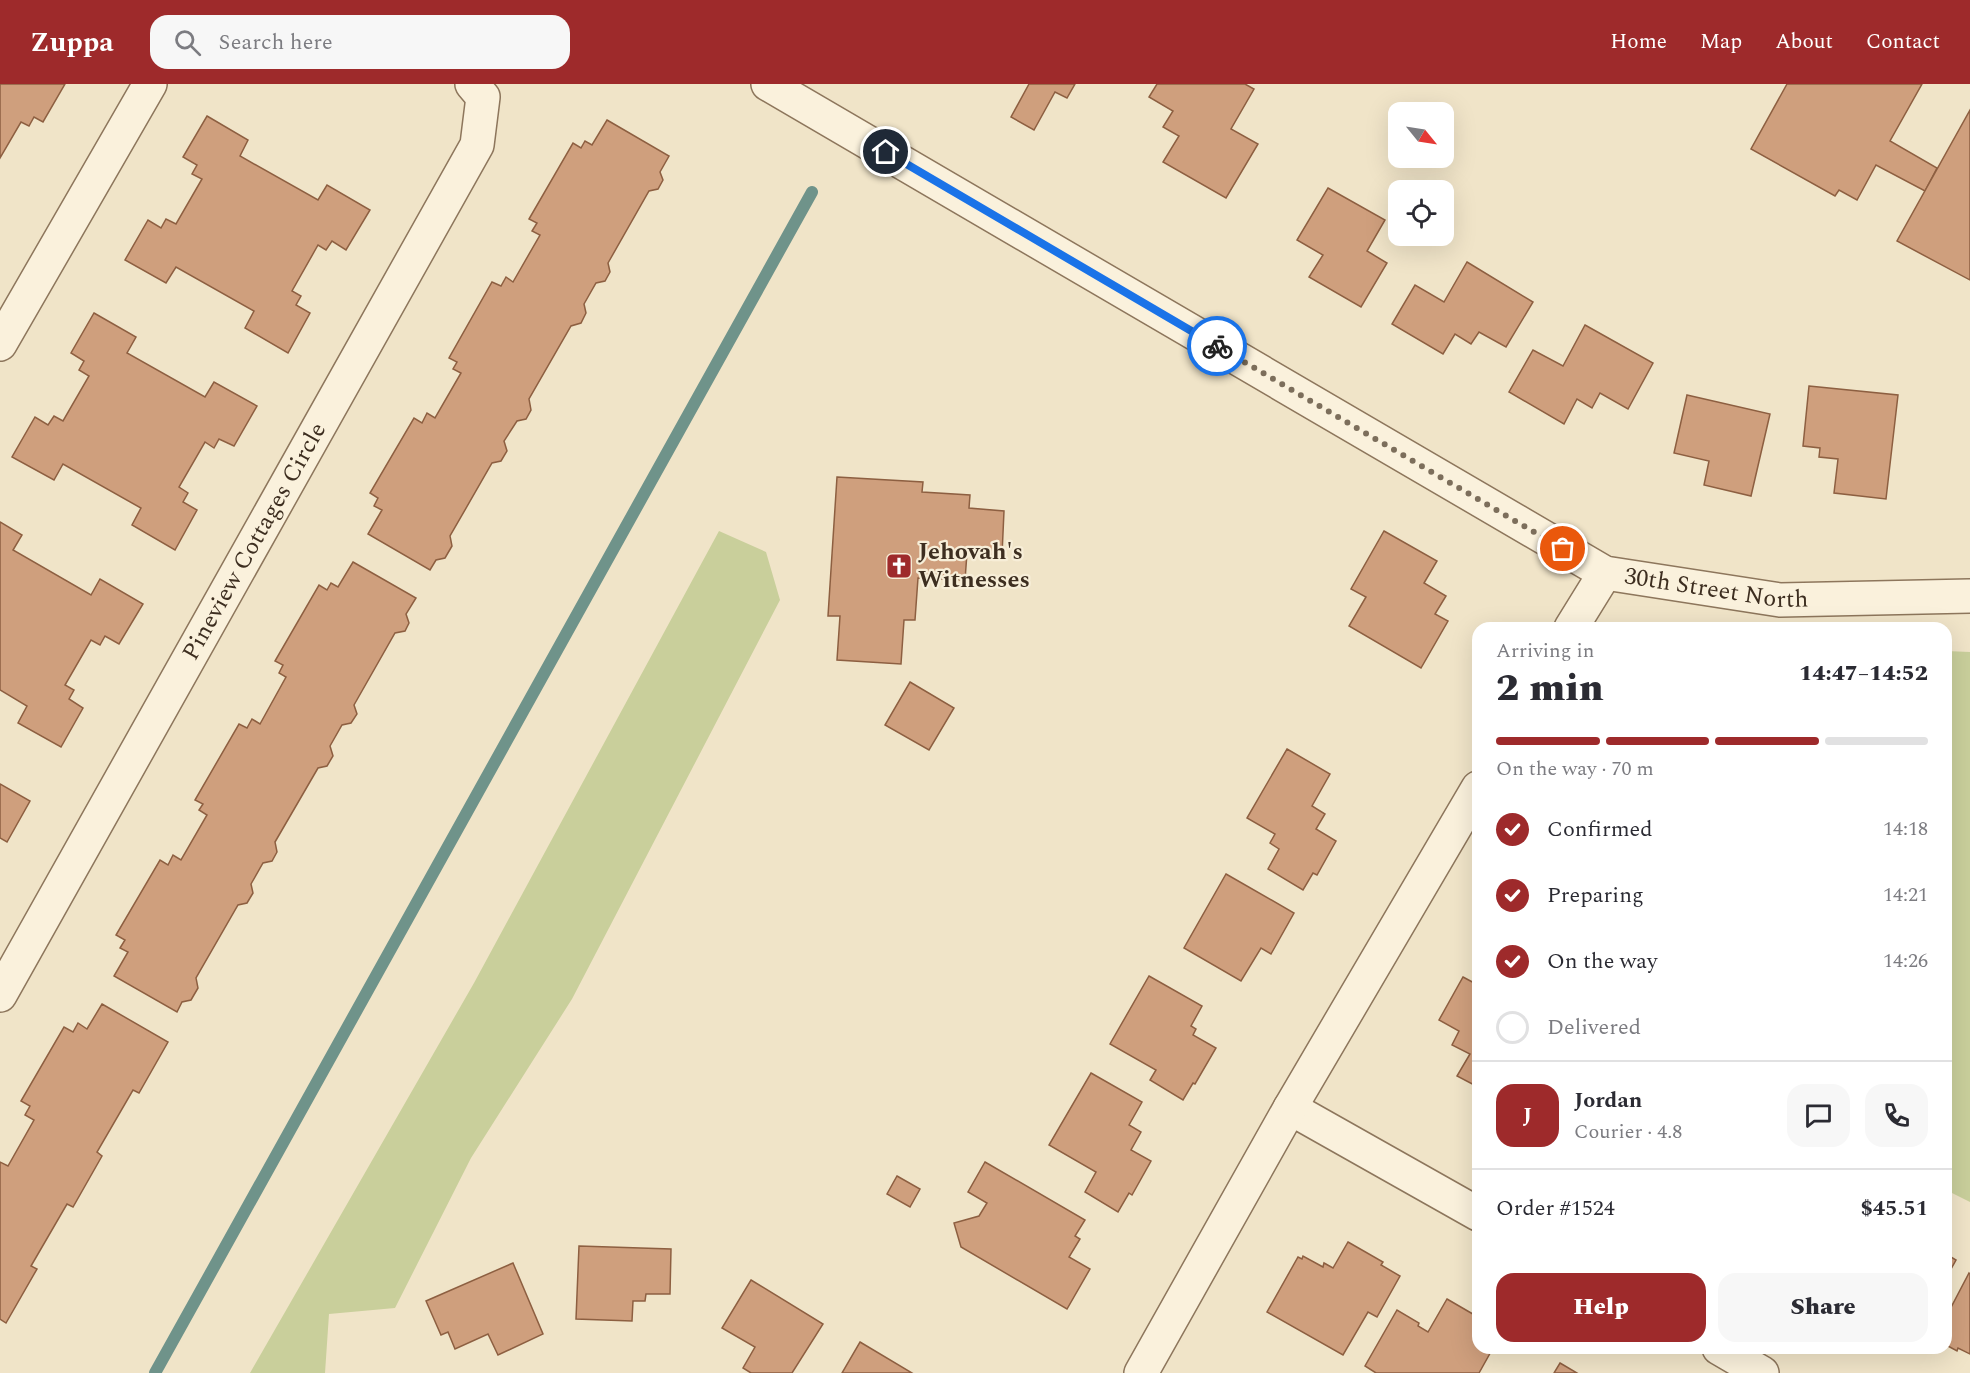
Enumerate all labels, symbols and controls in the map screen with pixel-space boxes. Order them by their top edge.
search box [150,15,570,69]
text: Zuppa [30,21,114,64]
icon: search [171,26,204,59]
text: Search here [219,26,333,59]
text: Home [1610,26,1667,58]
text: Map [1700,26,1742,58]
text: About [1775,26,1833,58]
text: Contact [1866,26,1940,58]
north arrow [1388,102,1454,168]
map controls [1388,102,1454,246]
pin [860,126,911,177]
icon: home [869,135,902,168]
button: locate [1388,180,1454,246]
courier [1187,316,1247,376]
icon: bike [1201,330,1234,363]
street label: Pineview Cottages Circle [173,416,336,667]
pin [1537,523,1588,574]
icon: bag [1546,532,1579,565]
place label: Jehovah's Witnesses [918,534,1030,598]
church icon: Jehovah's Witnesses [884,551,914,581]
street label: 30th Street North [1622,558,1809,618]
text: Arriving in [1496,636,1594,666]
text: 14:47–14:52 [1799,657,1928,690]
text: 2 min [1496,659,1604,718]
text: On the way · 70 m [1496,754,1654,784]
icon: check [1496,813,1529,846]
text: Confirmed [1547,813,1653,846]
text: 14:18 [1883,814,1928,844]
icon: check [1496,879,1529,912]
text: Preparing [1547,879,1644,912]
text: 14:21 [1883,880,1928,910]
icon: check [1496,945,1529,978]
text: On the way [1547,945,1658,978]
text: 14:26 [1883,946,1928,976]
text: Delivered [1547,1011,1641,1044]
text: Jordan [1574,1084,1642,1117]
button: chat [1787,1084,1850,1147]
button: phone [1865,1084,1928,1147]
text: J [1523,1099,1532,1132]
text: Courier · 4.8 [1574,1117,1682,1147]
text: Order #1524 [1496,1192,1615,1225]
text: $45.51 [1860,1192,1928,1225]
button: Help [1496,1273,1706,1342]
button: Share [1718,1273,1928,1342]

